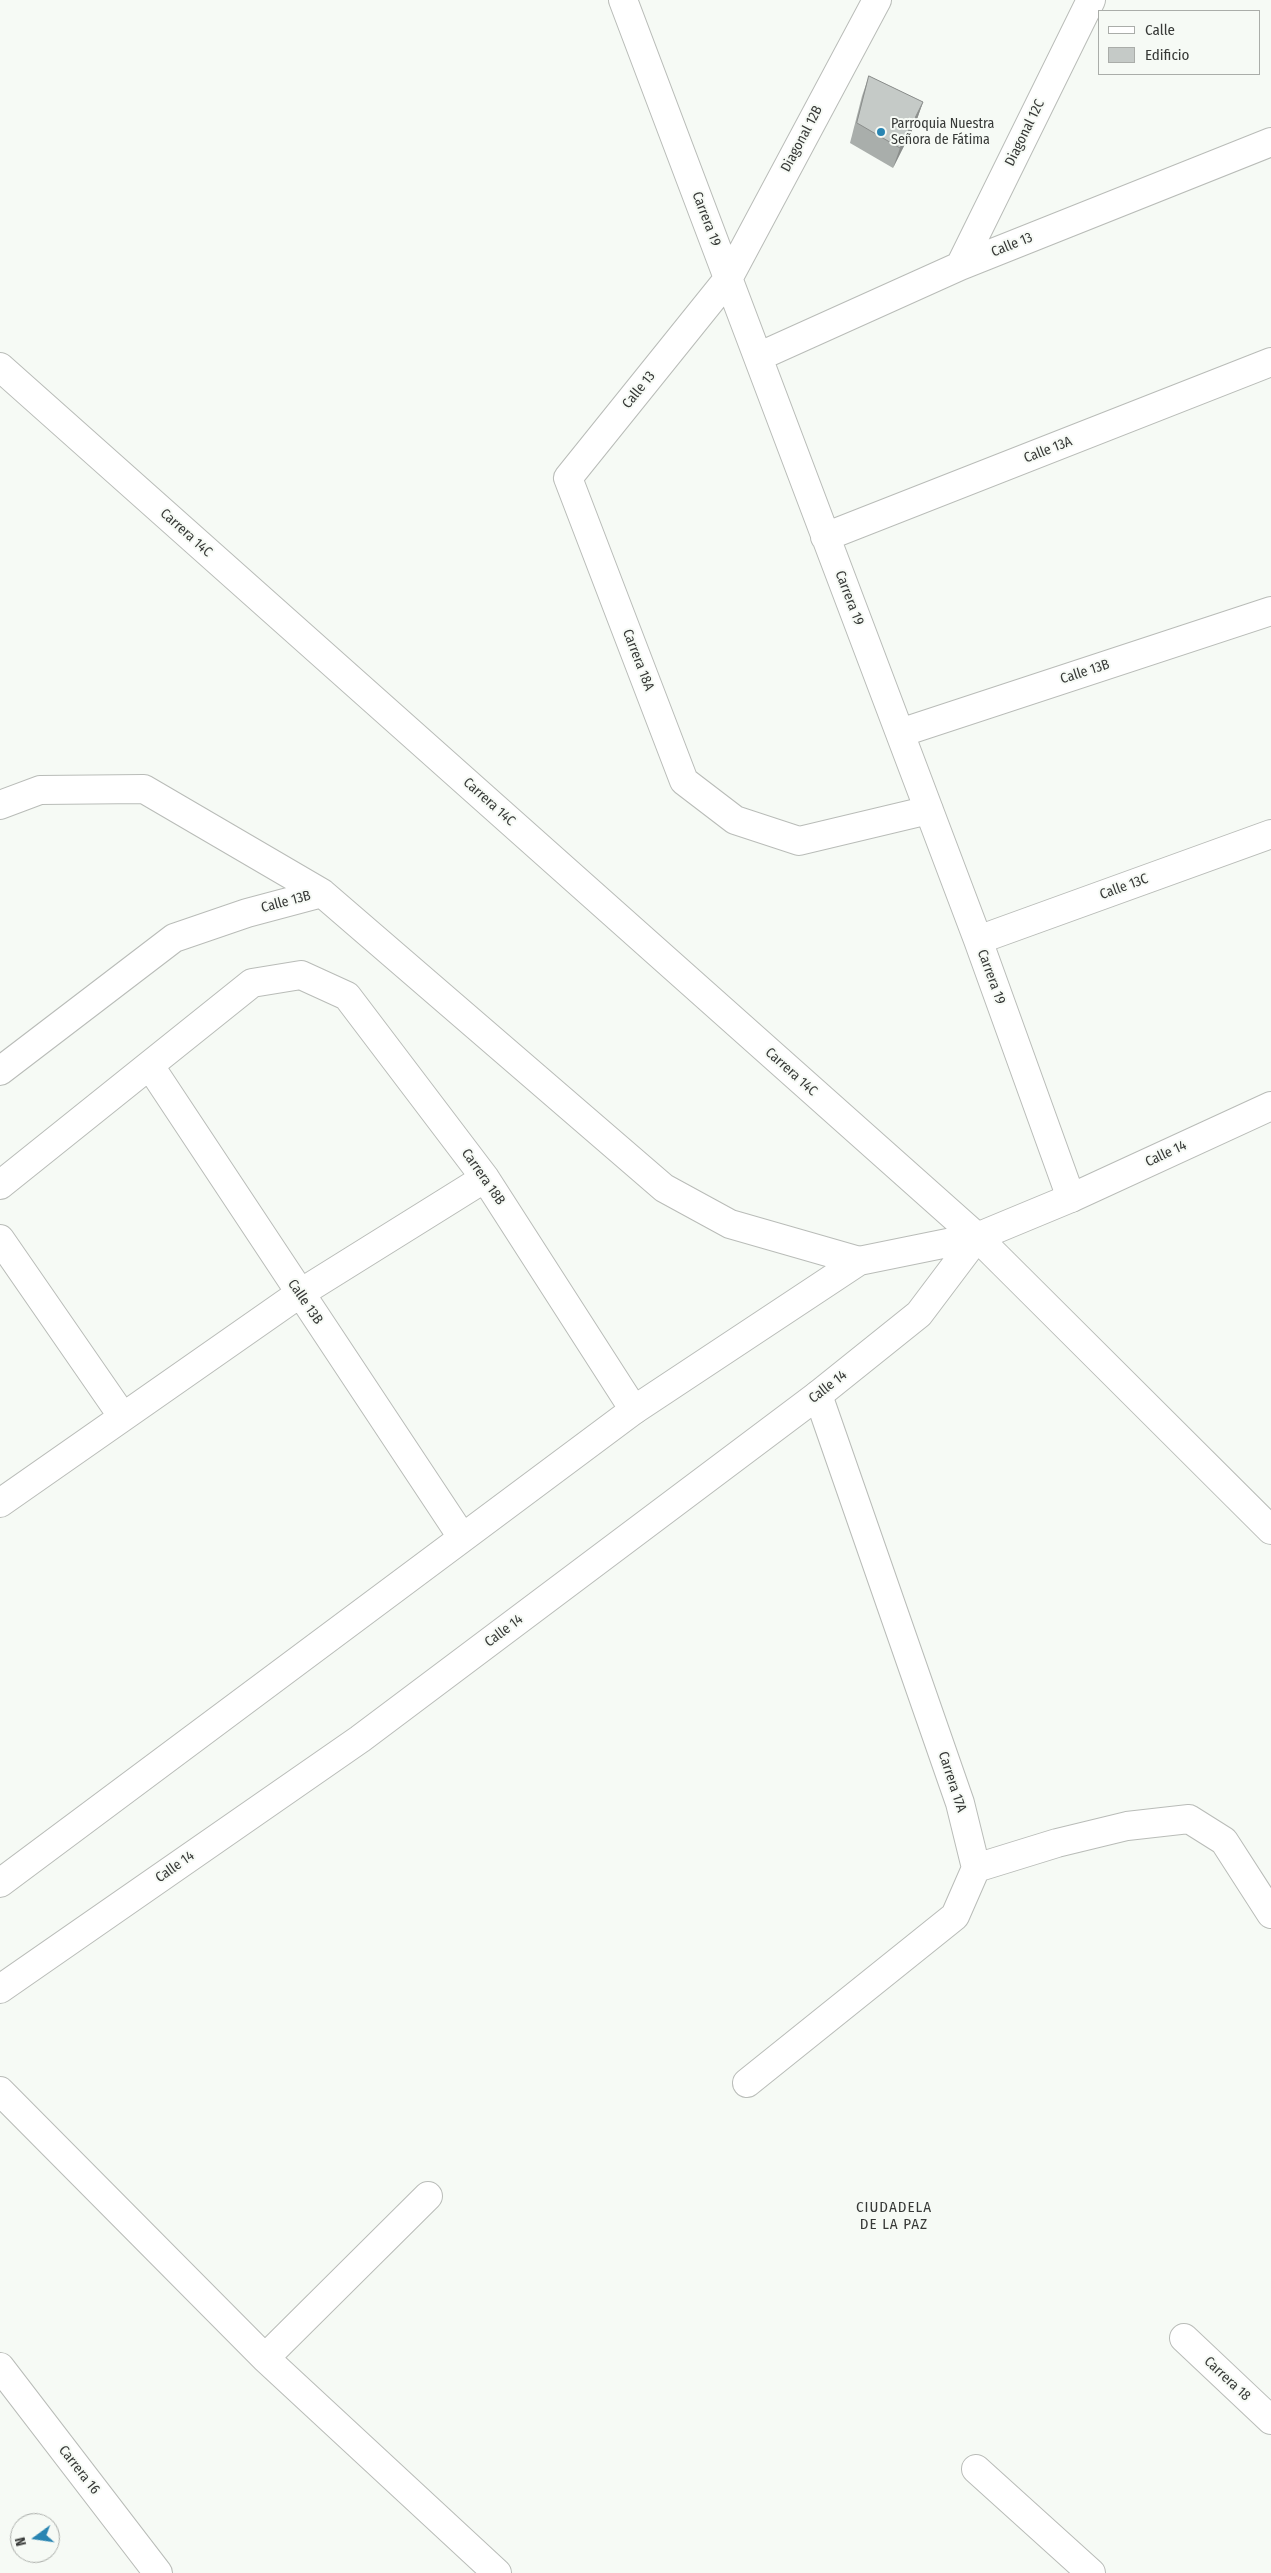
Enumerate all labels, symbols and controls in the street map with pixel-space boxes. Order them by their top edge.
legend [1098,10,1261,75]
text: Calle [1145,21,1175,39]
text: Edificio [1145,46,1190,64]
street label: Diagonal 12C [1002,97,1048,169]
street label: Diagonal 12B [778,103,826,175]
place label: Parroquia Nuestra Señora de Fátima [891,116,994,148]
marker: Parroquia Nuestra Señora de Fátima [875,126,887,138]
street label: Carrera 19 [688,189,724,249]
street label: Calle 13 [989,229,1035,261]
street label: Calle 13 [619,368,659,412]
street label: Calle 13A [1021,433,1075,467]
street label: Carrera 14C [157,505,215,561]
street label: Carrera 19 [831,568,867,628]
street label: Carrera 18A [619,627,657,693]
street label: Calle 13B [1058,656,1112,688]
street label: Carrera 14C [460,774,518,830]
street label: Calle 13C [1098,871,1150,903]
street label: Calle 13B [259,887,313,917]
street label: Carrera 19 [973,947,1009,1007]
street label: Carrera 14C [762,1044,820,1100]
street label: Calle 14 [1143,1137,1189,1171]
street label: Carrera 18B [458,1146,508,1208]
street label: Calle 13B [284,1276,326,1328]
street label: Calle 14 [806,1367,850,1407]
street label: Calle 14 [482,1611,526,1651]
street label: Carrera 17A [934,1750,970,1814]
street label: Calle 14 [152,1848,198,1886]
district label: CIUDADELA DE LA PAZ [855,2199,933,2234]
street label: Carrera 18 [1200,2353,1254,2405]
street label: Carrera 16 [55,2442,103,2498]
north arrow [10,2513,60,2563]
text: N [12,2535,30,2548]

